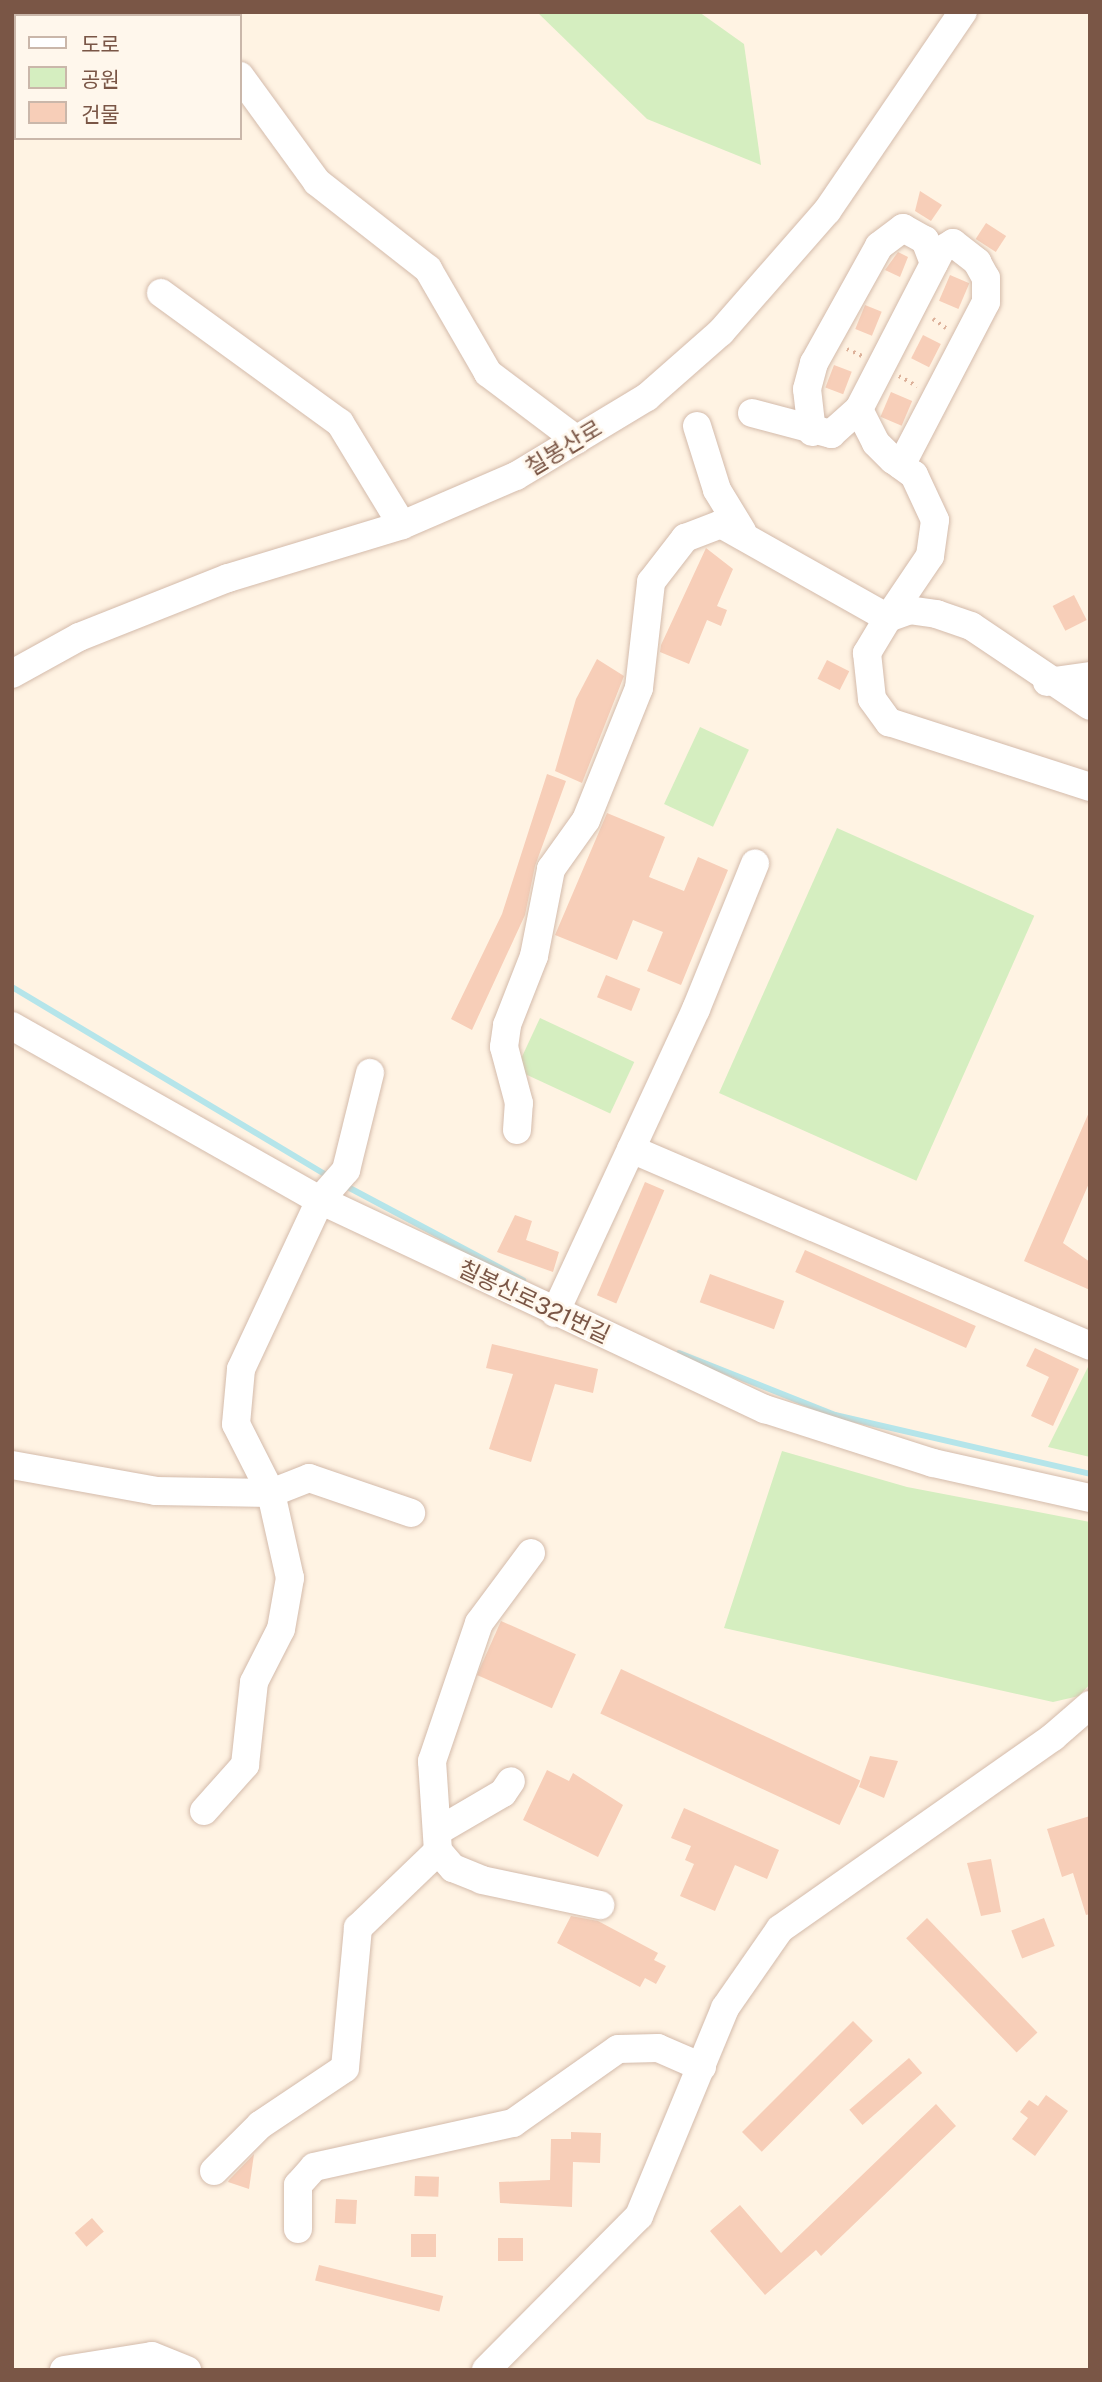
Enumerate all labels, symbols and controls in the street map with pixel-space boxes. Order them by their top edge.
legend [14,14,242,140]
text: 도로 [81,32,120,57]
text: 공원 [81,67,120,92]
text: 건물 [81,102,120,127]
street label: 칠봉산로 [521,414,607,482]
street label: 칠봉산로321번길 [454,1255,614,1349]

